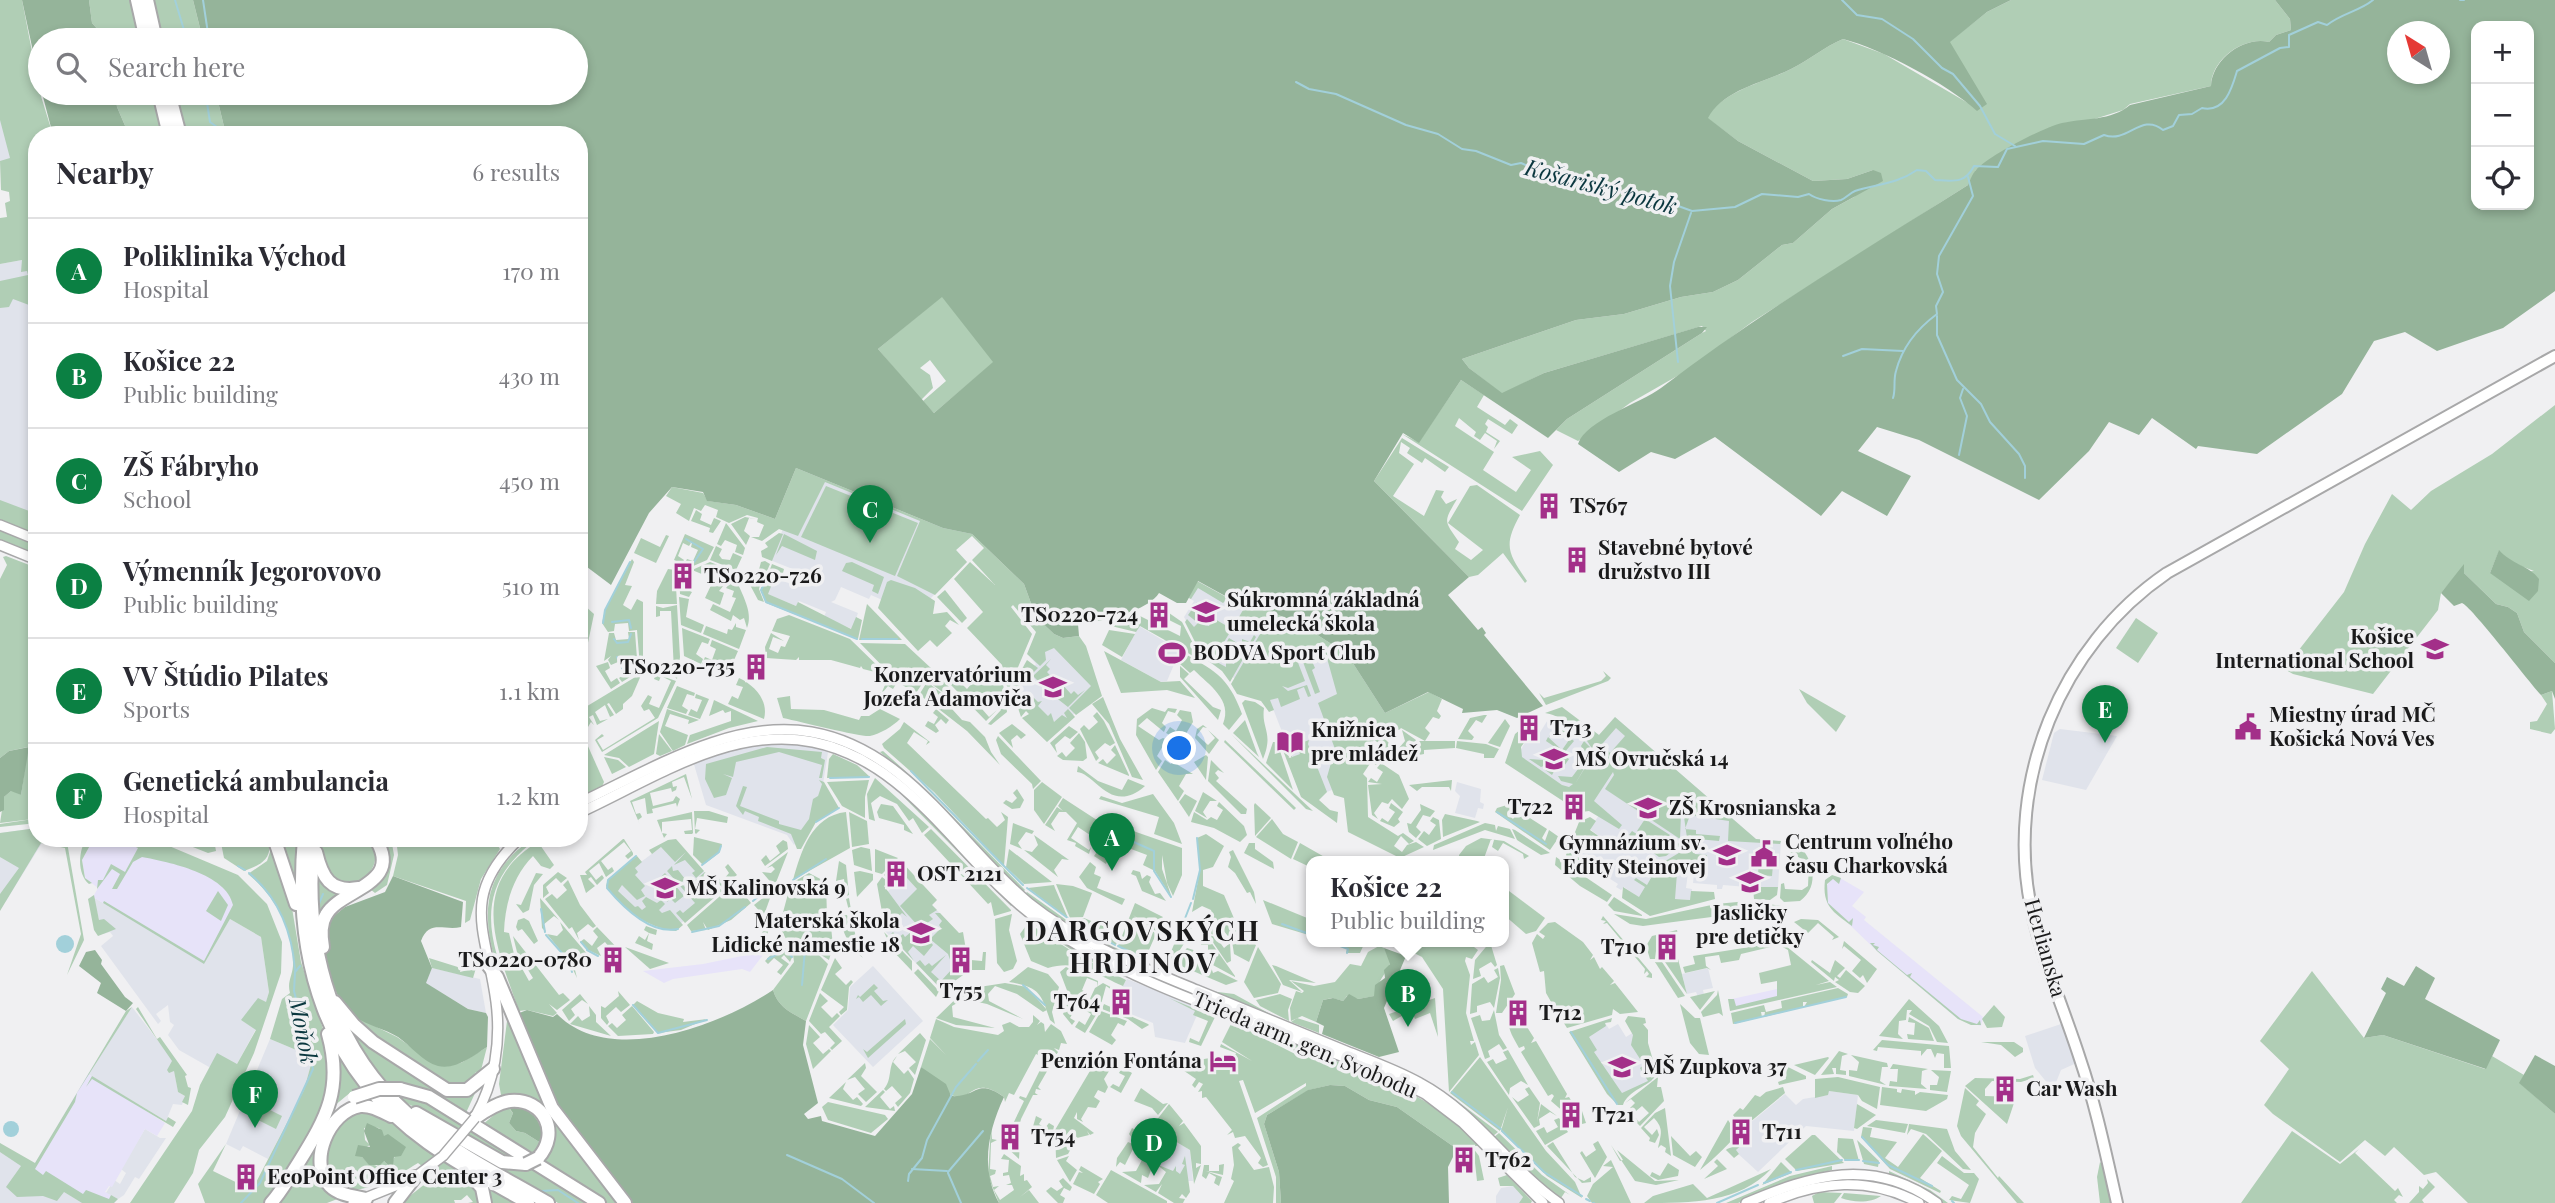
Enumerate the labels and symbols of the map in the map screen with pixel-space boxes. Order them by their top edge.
north arrow [2387,21,2450,84]
water label: Košariský potok [1521,150,1681,221]
pin: C [847,485,893,543]
place label: TS767 [1570,490,1628,518]
building icon: TS767 [1534,491,1564,521]
place label: Stavebné bytové družstvo III [1598,532,1753,584]
building icon: Stavebné bytové družstvo III [1562,545,1592,575]
place label: TS0220-726 [704,560,822,588]
building icon: TS0220-726 [668,561,698,591]
place label: Súkromná základná umelecká škola [1227,584,1420,636]
school or university icon: Súkromná základná umelecká škola [1191,597,1221,627]
place label: TS0220-724 [1021,599,1138,627]
building icon: TS0220-724 [1144,600,1174,630]
place label: Košice International School [2215,621,2414,673]
school or university icon: Košice International School [2420,634,2450,664]
place label: BODVA Sport Club [1193,637,1376,665]
sports icon: BODVA Sport Club [1157,638,1187,668]
place label: TS0220-735 [620,651,735,679]
building icon: TS0220-735 [741,652,771,682]
place label: Konzervatórium Jozefa Adamoviča [862,659,1032,711]
school or university icon: Konzervatórium Jozefa Adamoviča [1038,672,1068,702]
pin: E [2082,685,2128,743]
place label: Miestny úrad MČ Košická Nová Ves [2269,699,2436,751]
place label: T713 [1550,712,1592,740]
public building icon: Miestny úrad MČ Košická Nová Ves [2233,712,2263,742]
building icon: T713 [1514,713,1544,743]
place label: Knižnica pre mládež [1311,714,1418,766]
library icon: Knižnica pre mládež [1275,727,1305,757]
your location [1162,731,1196,765]
place label: MŠ Ovručská 14 [1575,743,1729,771]
school or university icon: MŠ Ovručská 14 [1539,744,1569,774]
place label: T722 [1507,791,1553,819]
building icon: T722 [1559,792,1589,822]
place label: ZŠ Krosnianska 2 [1669,792,1837,820]
school or university icon: ZŠ Krosnianska 2 [1633,793,1663,823]
pin: A [1089,813,1135,871]
place label: Centrum voľného času Charkovská [1785,826,1953,878]
place label: Gymnázium sv. Edity Steinovej [1559,827,1706,879]
public building icon: Centrum voľného času Charkovská [1749,839,1779,869]
school or university icon: Gymnázium sv. Edity Steinovej [1712,840,1742,870]
place label: OST 2121 [917,858,1002,886]
building icon: OST 2121 [881,859,911,889]
school or university icon: Jasličky pre detičky [1735,867,1765,897]
place label: MŠ Kalinovská 9 [686,872,846,900]
school or university icon: MŠ Kalinovská 9 [650,873,680,903]
street label: Herlianska [2019,895,2075,1001]
place label: Jasličky pre detičky [1696,897,1804,949]
place label: Materská škola Lidické námestie 18 [711,905,900,957]
district label: DARGOVSKÝCH HRDINOV [1025,911,1261,980]
school or university icon: Materská škola Lidické námestie 18 [906,918,936,948]
place label: T710 [1601,931,1646,959]
building icon: T710 [1652,932,1682,962]
place label: TS0220-0780 [458,944,592,972]
building icon: TS0220-0780 [598,945,628,975]
building icon: T755 [946,945,976,975]
pin: B [1385,969,1431,1027]
place label: T755 [940,975,982,1003]
street label: Trieda arm. gen. Svobodu [1189,983,1422,1103]
place label: T764 [1054,986,1100,1014]
building icon: T764 [1106,987,1136,1017]
water label: Moňok [283,994,326,1067]
place label: T712 [1539,997,1582,1025]
building icon: T712 [1503,998,1533,1028]
place label: Penzión Fontána [1041,1045,1202,1073]
hotel icon: Penzión Fontána [1208,1046,1238,1076]
place label: MŠ Zupkova 37 [1643,1051,1787,1079]
school or university icon: MŠ Zupkova 37 [1607,1052,1637,1082]
pin: F [232,1070,278,1128]
place label: Car Wash [2026,1073,2118,1101]
building icon: Car Wash [1990,1074,2020,1104]
place label: T721 [1592,1099,1635,1127]
building icon: T721 [1556,1100,1586,1130]
place label: T711 [1762,1116,1802,1144]
building icon: T711 [1726,1117,1756,1147]
pin: D [1131,1118,1177,1176]
place label: T754 [1031,1121,1075,1149]
building icon: T754 [995,1122,1025,1152]
place label: T762 [1485,1144,1531,1172]
building icon: T762 [1449,1145,1479,1175]
place label: EcoPoint Office Center 3 [267,1161,502,1189]
building icon: EcoPoint Office Center 3 [231,1162,261,1192]

